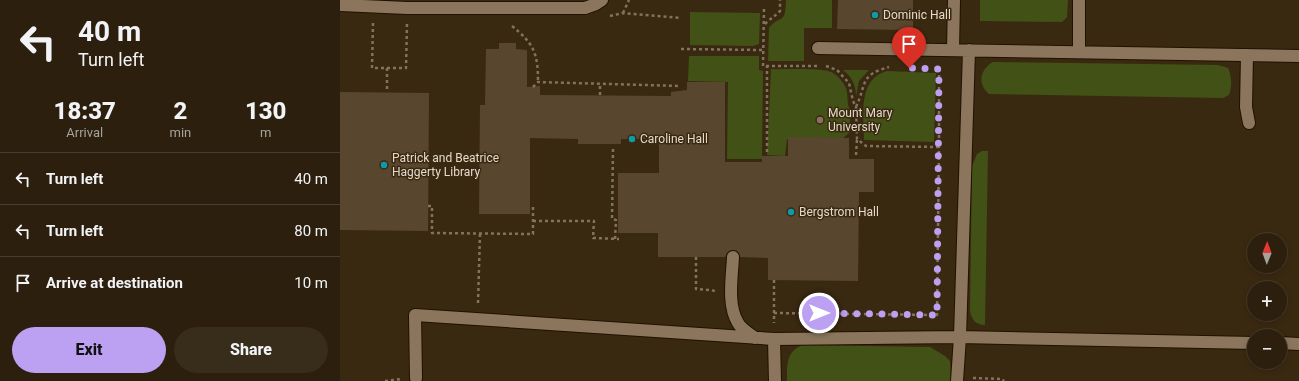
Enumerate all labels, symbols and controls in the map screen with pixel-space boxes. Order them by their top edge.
place label: Dominic Hall [883,8,951,22]
marker: Dominic Hall [870,10,880,20]
text: 40 m [78,15,141,48]
icon: left [12,16,64,68]
pin [892,27,926,68]
icon: arrive [898,33,920,55]
text: Turn left [78,49,144,70]
text: 18:37 [54,97,116,125]
text: 2 [173,97,187,125]
text: 130 [245,97,286,125]
place label: Mount Mary University [828,106,893,134]
marker: Mount Mary University [815,115,825,125]
text: Arrival [66,125,103,140]
text: min [170,125,191,140]
text: m [260,125,271,140]
place label: Caroline Hall [640,132,708,146]
marker: Caroline Hall [627,134,637,144]
place label: Patrick and Beatrice Haggerty Library [392,151,499,179]
marker: Patrick and Beatrice Haggerty Library [379,160,389,170]
icon: left [12,168,34,190]
text: Turn left [46,170,103,188]
text: 40 m [294,170,328,188]
place label: Bergstrom Hall [799,205,879,219]
marker: Bergstrom Hall [786,207,796,217]
icon: left [12,220,34,242]
text: Turn left [46,222,103,240]
text: 80 m [294,222,328,240]
north arrow [1247,233,1287,273]
map controls [1247,233,1287,369]
icon: arrive [12,272,34,294]
text: Arrive at destination [46,274,183,292]
text: 10 m [294,274,328,292]
button: + [1247,281,1287,321]
position arrow [798,292,840,334]
button: Exit [12,327,166,373]
button: Share [174,327,328,373]
button: − [1247,329,1287,369]

